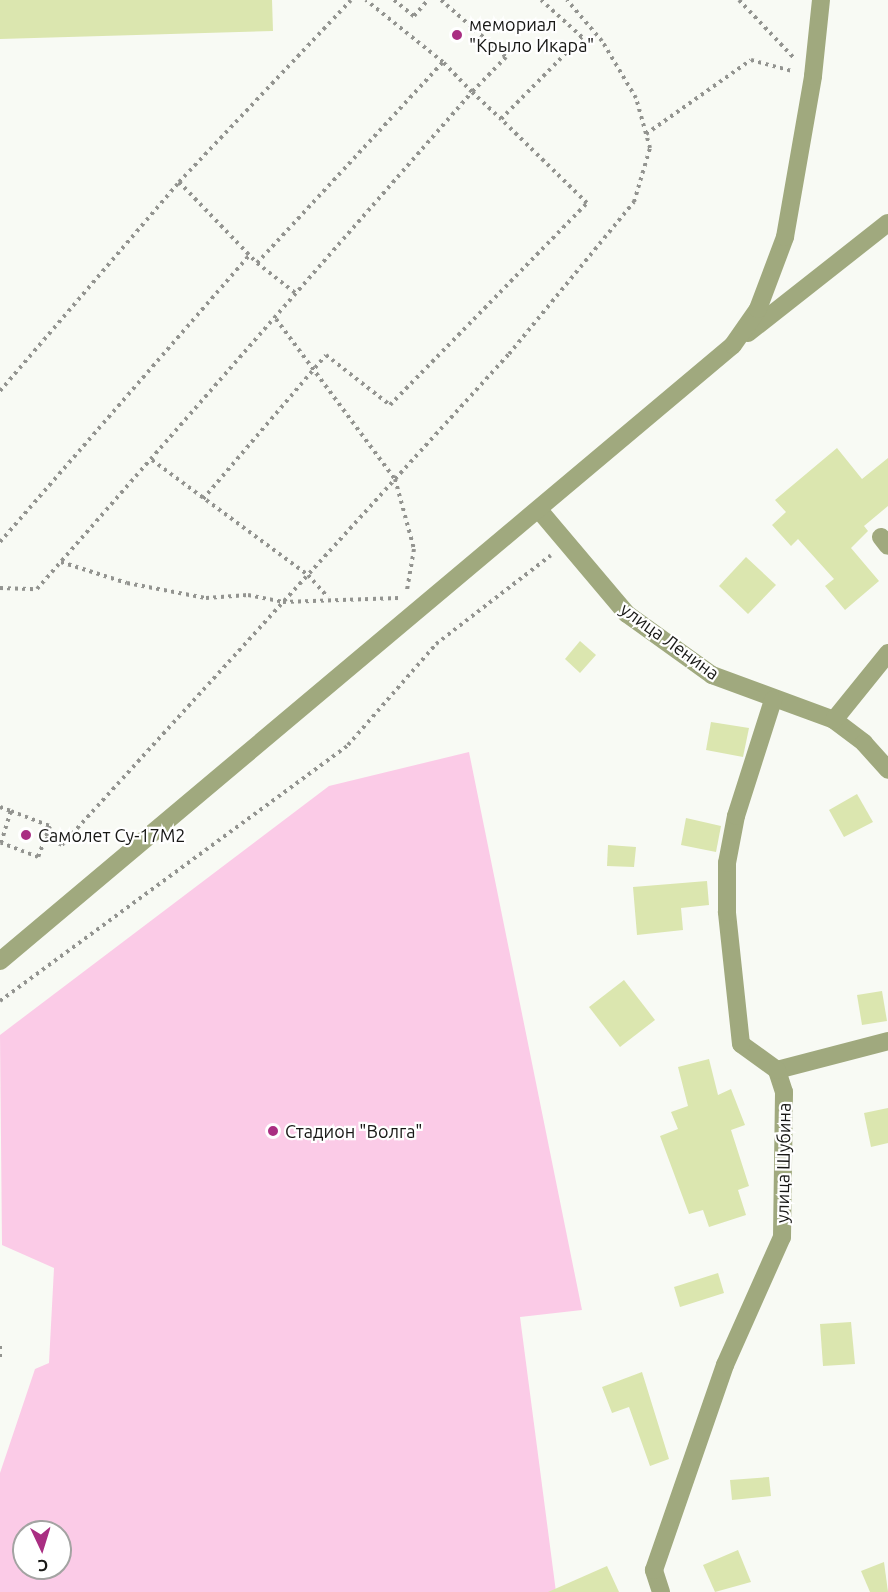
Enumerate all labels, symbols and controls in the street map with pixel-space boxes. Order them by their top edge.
place label: мемориал "Крыло Икара" [469,14,594,57]
marker: мемориал "Крыло Икара" [450,28,464,42]
street label: улица Ленина [616,598,724,684]
place label: Самолет Су-17М2 [38,824,186,846]
marker: Самолет Су-17М2 [19,828,33,842]
street label: улица Шубина [771,1103,795,1223]
place label: Стадион "Волга" [285,1120,422,1142]
marker: Стадион "Волга" [266,1124,280,1138]
north arrow [12,1520,72,1580]
text: С [37,1557,49,1575]

